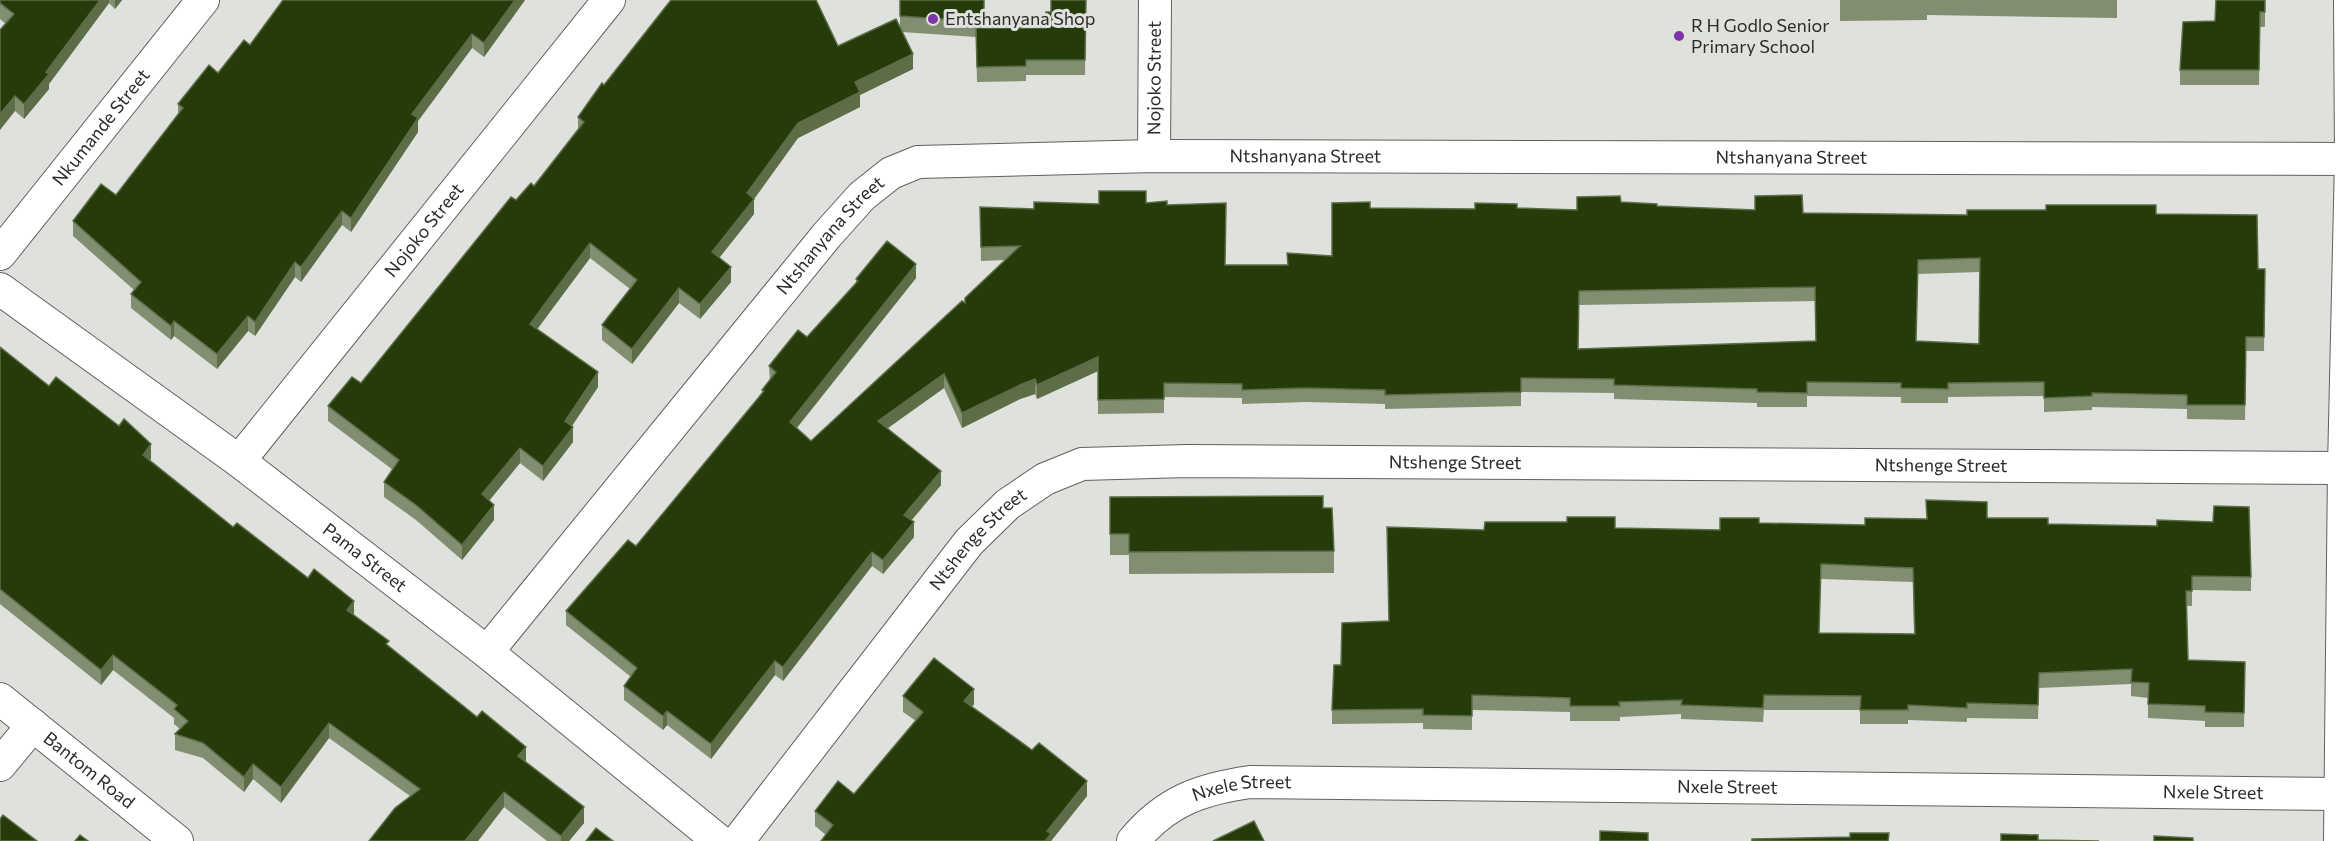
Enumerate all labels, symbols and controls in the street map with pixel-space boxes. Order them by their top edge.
place label: Entshanyana Shop [945,7,1095,29]
marker: Entshanyana Shop [926,12,940,26]
place label: R H Godlo Senior Primary School [1691,14,1830,57]
street label: Nojoko Street [1142,21,1165,135]
marker: R H Godlo Senior Primary School [1672,29,1686,43]
street label: Nkumande Street [47,64,154,190]
street label: Ntshanyana Street [1229,144,1381,167]
street label: Ntshanyana Street [1715,145,1867,168]
street label: Ntshanyana Street [771,171,888,299]
street label: Nojoko Street [379,178,468,281]
street label: Ntshenge Street [1389,450,1522,473]
street label: Ntshenge Street [1875,453,2008,476]
street label: Ntshenge Street [924,483,1030,594]
street label: Pama Street [319,518,412,596]
street label: Bantom Road [40,726,140,813]
street label: Nxele Street [1189,770,1292,805]
street label: Nxele Street [1677,775,1778,798]
street label: Nxele Street [2163,780,2264,803]

